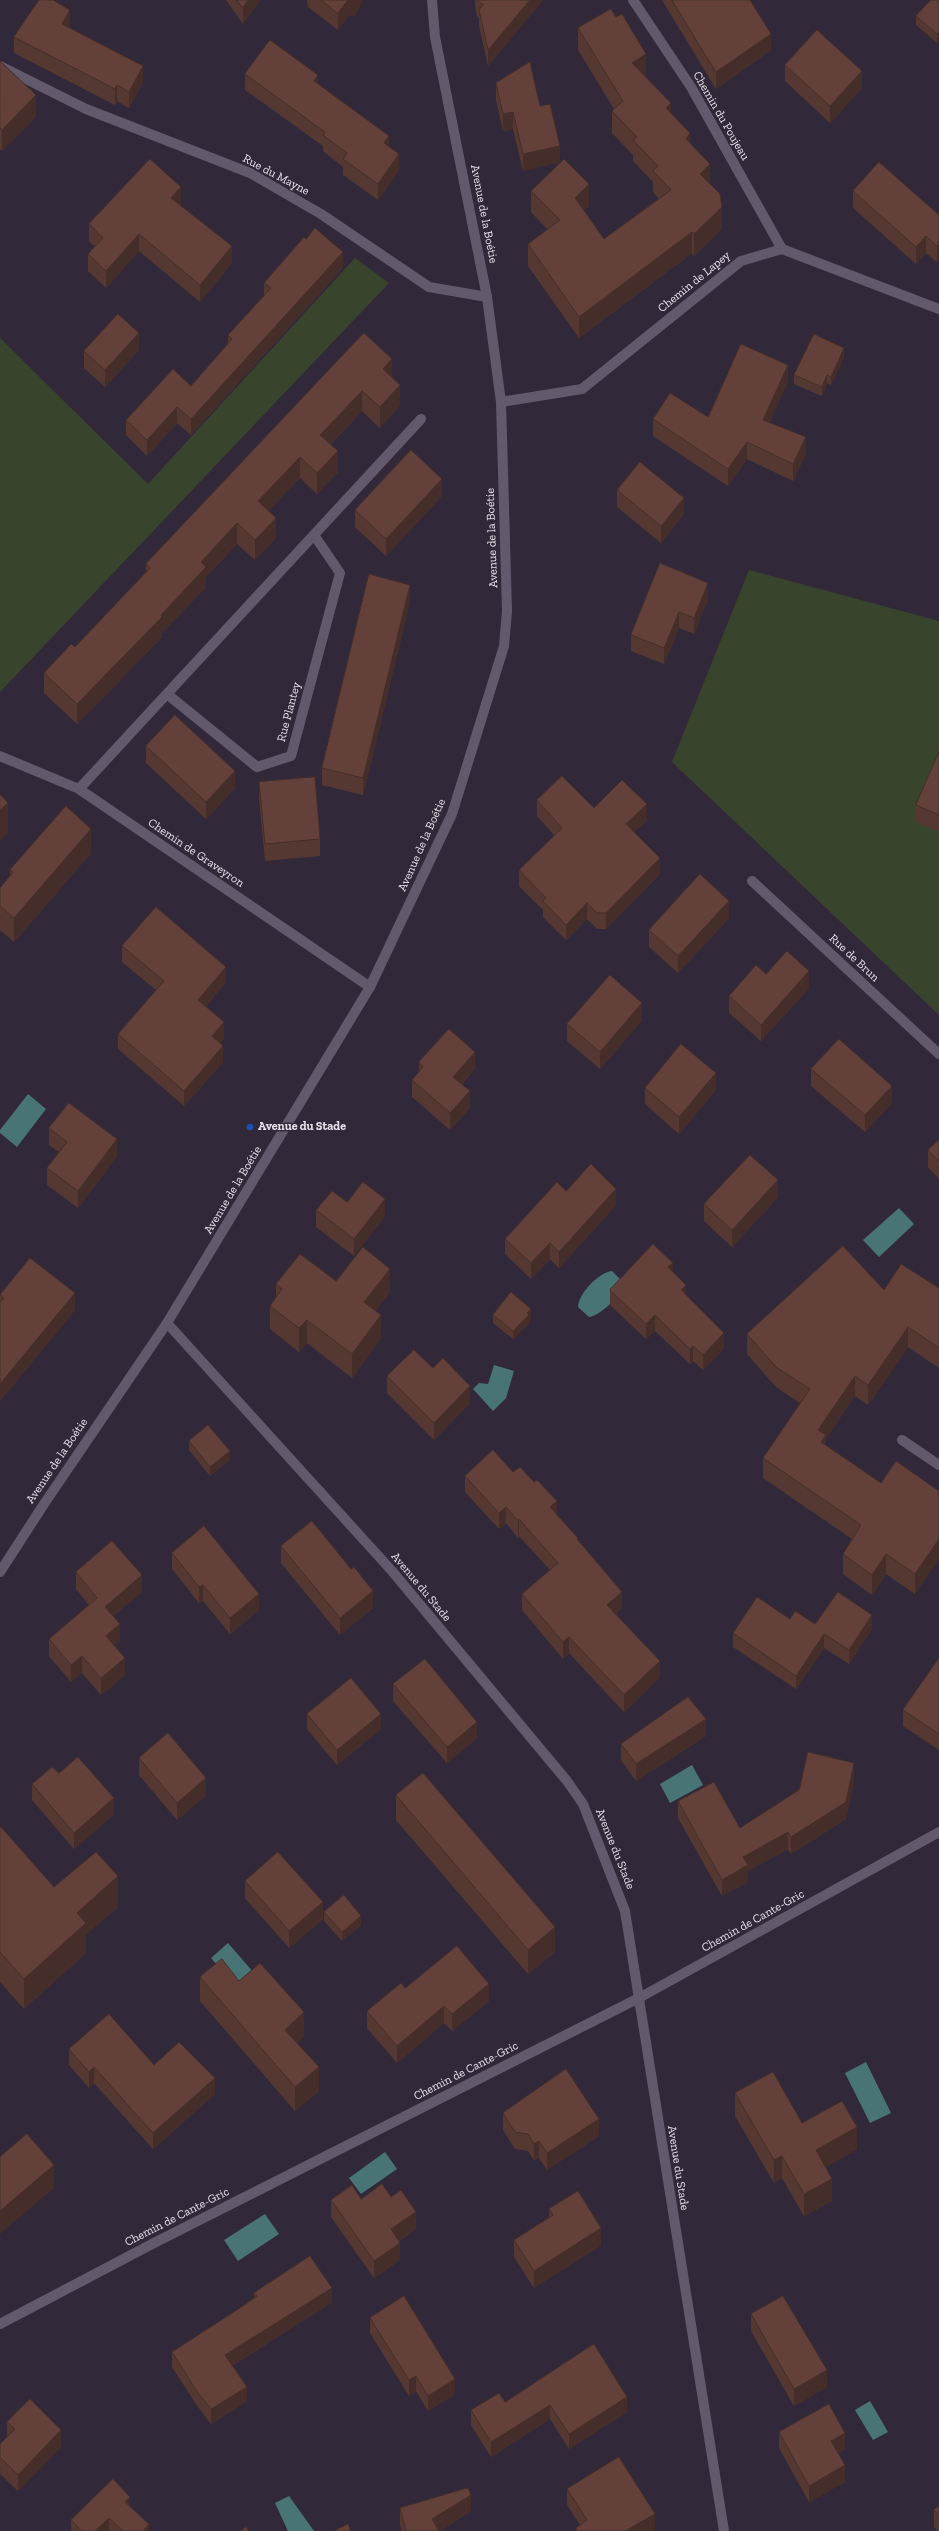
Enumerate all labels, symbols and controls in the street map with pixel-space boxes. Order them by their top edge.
street label: Chemin du Poujeau [690,69,752,163]
street label: Rue du Mayne [240,151,312,199]
street label: Avenue de la Boétie [467,164,501,264]
street label: Chemin de Lapey [655,248,733,316]
street label: Avenue de la Boétie [483,488,501,588]
street label: Rue Plantey [274,681,304,743]
street label: Avenue de la Boétie [395,796,449,894]
street label: Chemin de Graveyron [145,815,247,891]
street label: Rue de Brun [826,931,882,985]
place label: Avenue du Stade [258,1120,346,1134]
marker: Avenue du Stade [245,1122,255,1132]
street label: Avenue de la Boétie [201,1143,265,1237]
street label: Avenue de la Boétie [23,1416,91,1506]
street label: Avenue du Stade [388,1550,454,1624]
street label: Avenue du Stade [592,1807,638,1891]
street label: Chemin de Cante-Gric [699,1887,807,1955]
street label: Chemin de Cante-Gric [411,2038,521,2104]
street label: Avenue du Stade [664,2125,692,2211]
street label: Chemin de Cante-Gric [122,2184,232,2250]

